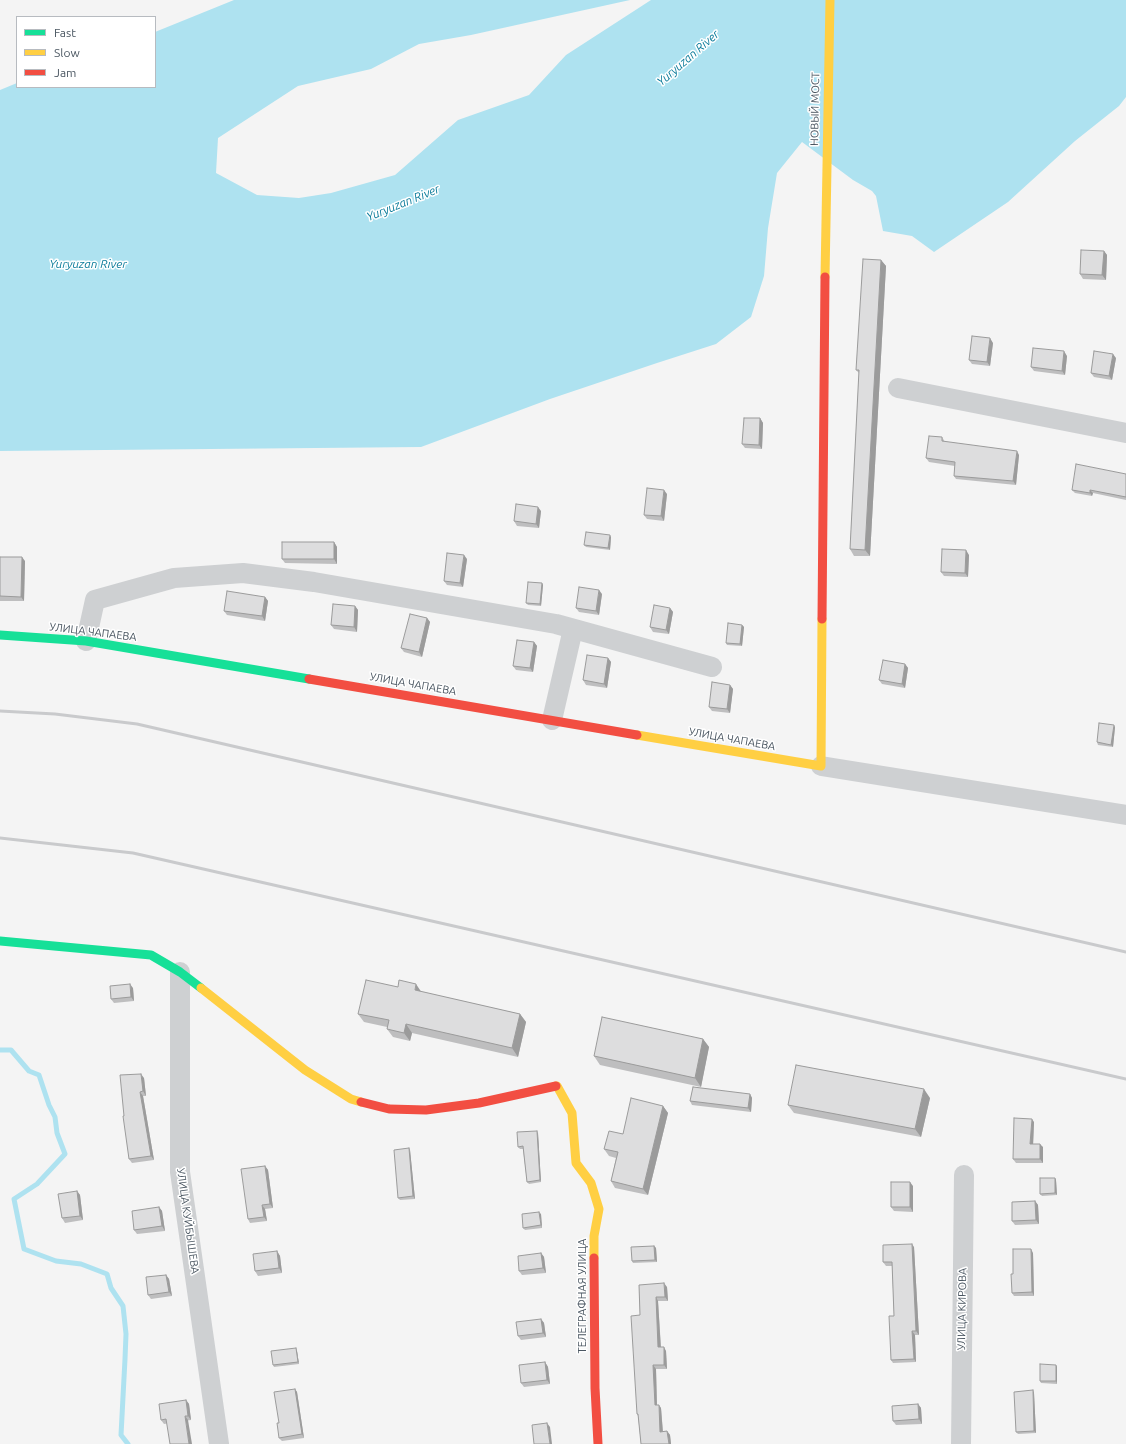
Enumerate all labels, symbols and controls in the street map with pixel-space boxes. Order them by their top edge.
legend [16,16,156,88]
text: Fast [54,26,76,39]
water label: Yuryuzan River [654,27,722,89]
text: Slow [54,46,80,59]
text: Jam [54,66,76,79]
street label: НОВЫЙ МОСТ [808,72,822,146]
water label: Yuryuzan River [364,182,442,224]
water label: Yuryuzan River [49,257,127,271]
street label: УЛИЦА ЧАПАЕВА [49,620,137,644]
street label: УЛИЦА ЧАПАЕВА [369,670,457,698]
street label: УЛИЦА ЧАПАЕВА [688,725,776,753]
street label: УЛИЦА КУЙБЫШЕВА [174,1167,202,1275]
street label: ТЕЛЕГРАФНАЯ УЛИЦА [575,1239,589,1353]
street label: УЛИЦА КИРОВА [955,1268,969,1350]

